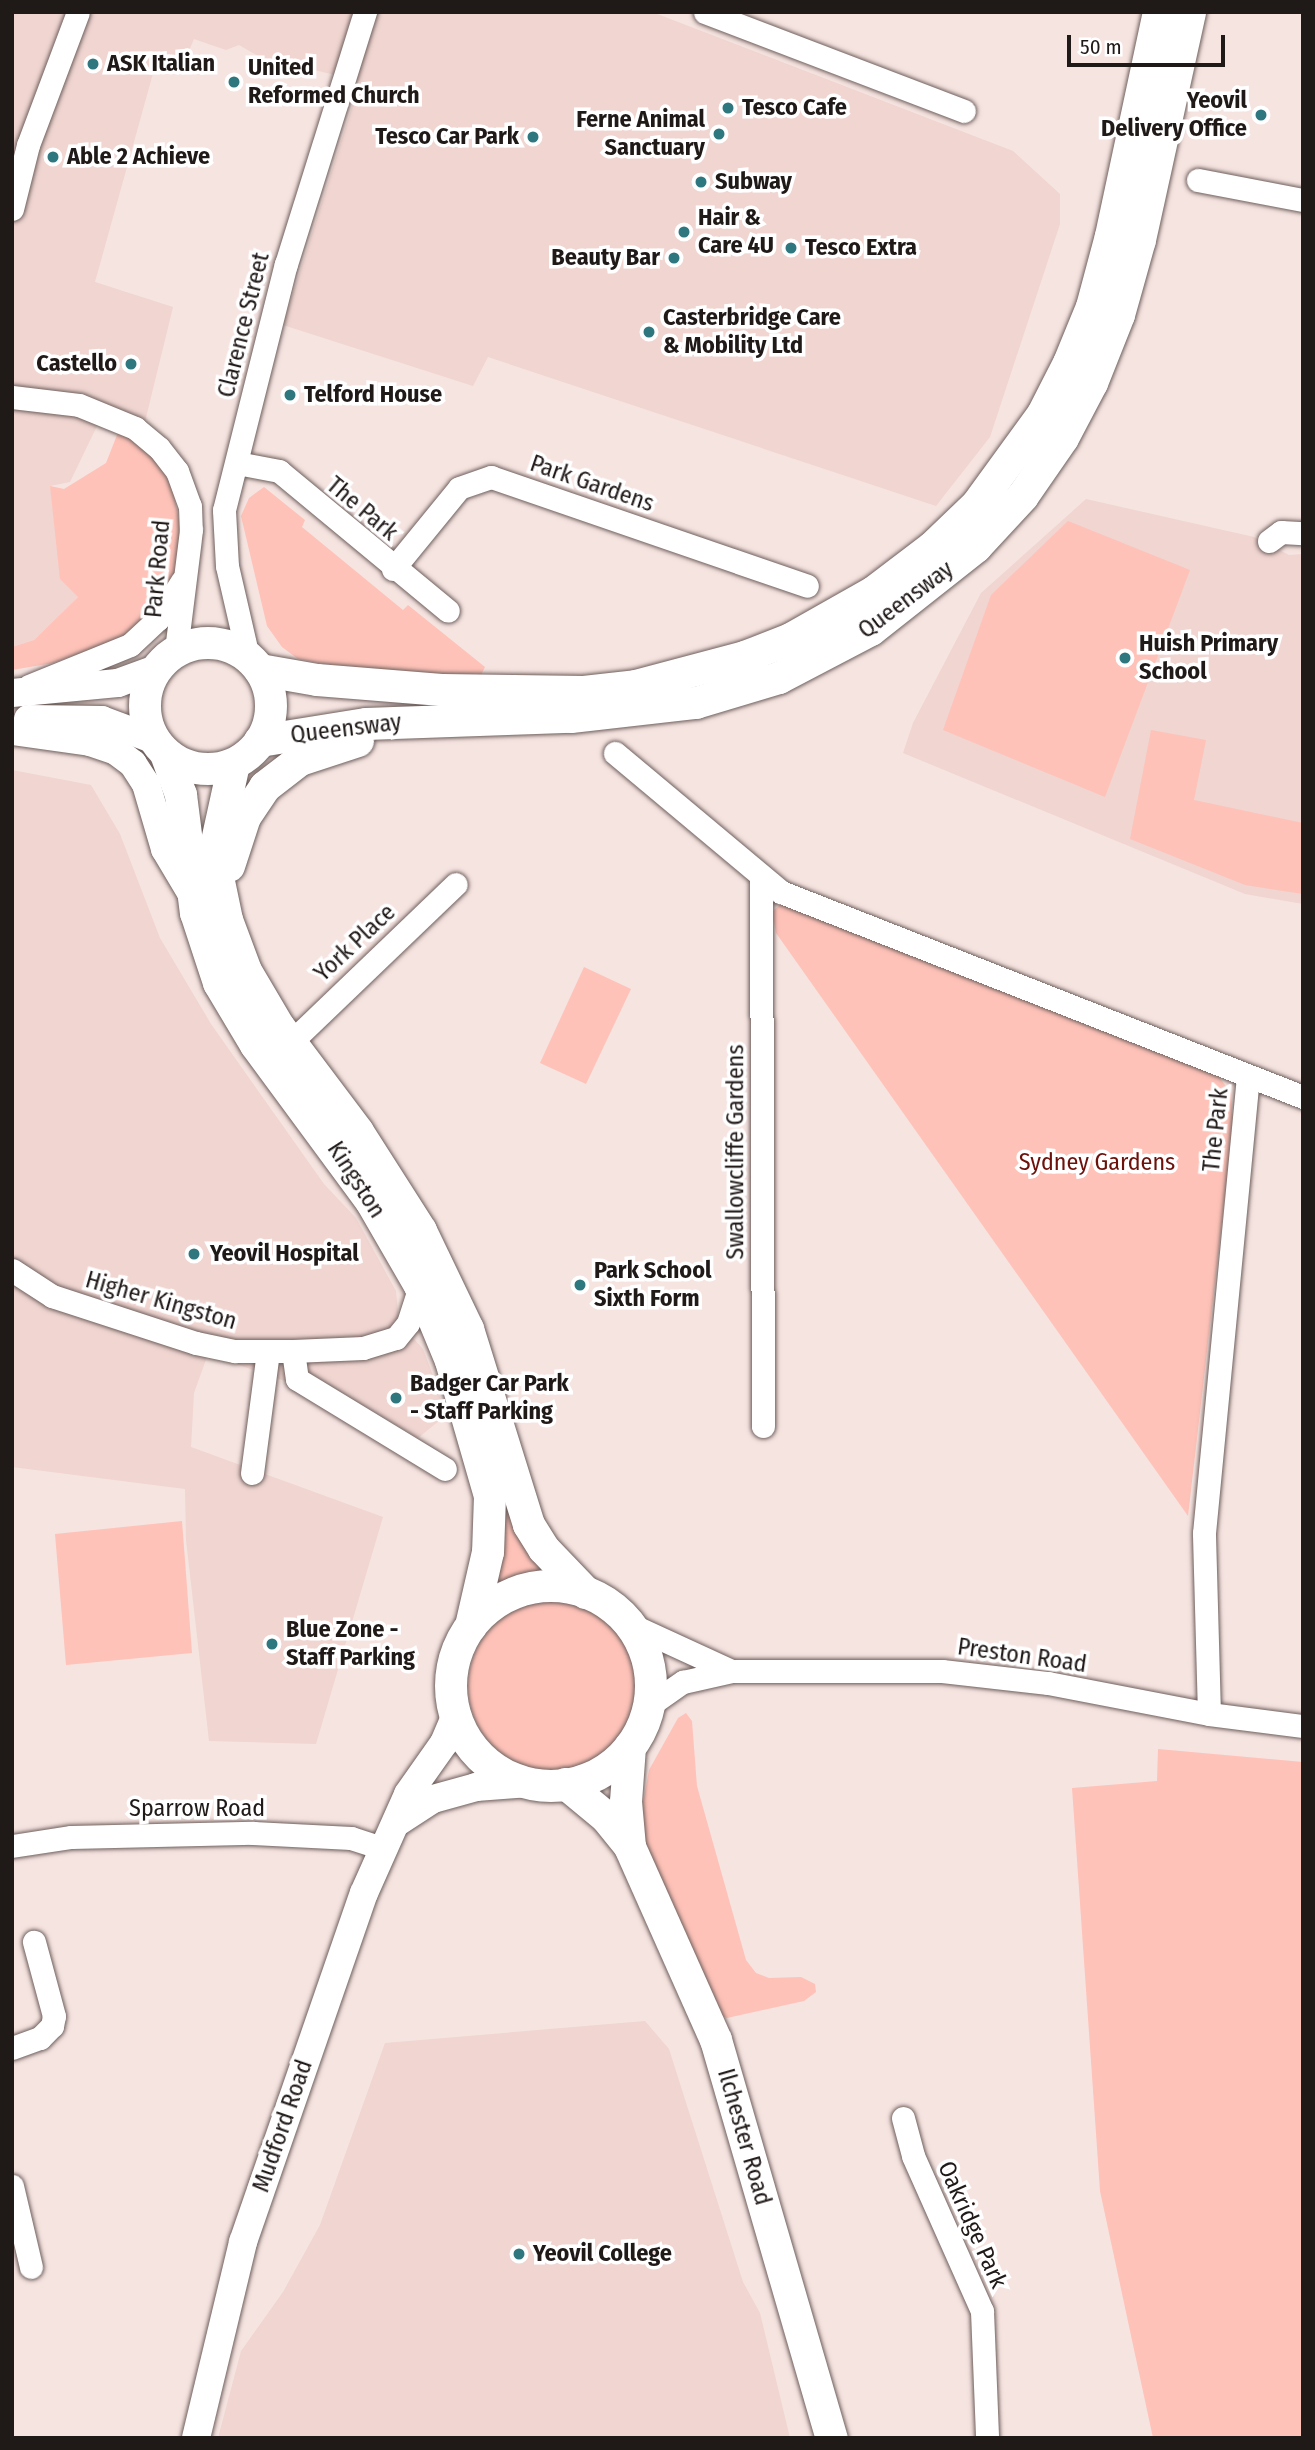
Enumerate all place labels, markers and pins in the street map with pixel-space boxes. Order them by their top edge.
place label: ASK Italian [107,50,215,78]
place label: United Reformed Church [248,54,420,110]
marker: ASK Italian [85,56,101,72]
marker: United Reformed Church [226,74,242,90]
place label: Yeovil Delivery Office [1101,87,1247,143]
place label: Tesco Cafe [742,94,847,122]
marker: Tesco Cafe [720,100,736,116]
place label: Ferne Animal Sanctuary [576,106,705,162]
marker: Yeovil Delivery Office [1253,107,1269,123]
place label: Tesco Car Park [375,123,519,151]
marker: Ferne Animal Sanctuary [711,126,727,142]
marker: Tesco Car Park [525,129,541,145]
place label: Able 2 Achieve [67,143,210,171]
marker: Able 2 Achieve [45,149,61,165]
place label: Subway [715,168,792,196]
marker: Subway [693,174,709,190]
place label: Hair & Care 4U [698,204,774,260]
marker: Hair & Care 4U [676,224,692,240]
place label: Tesco Extra [805,234,917,262]
marker: Tesco Extra [783,240,799,256]
place label: Beauty Bar [551,244,660,272]
marker: Beauty Bar [666,250,682,266]
place label: Casterbridge Care & Mobility Ltd [663,304,841,360]
marker: Casterbridge Care & Mobility Ltd [641,324,657,340]
place label: Castello [36,350,117,378]
marker: Castello [123,356,139,372]
place label: Telford House [304,381,442,409]
marker: Telford House [282,387,298,403]
place label: Huish Primary School [1139,630,1278,686]
marker: Huish Primary School [1117,650,1133,666]
place label: Yeovil Hospital [210,1240,359,1268]
marker: Yeovil Hospital [184,1244,204,1264]
place label: Park School Sixth Form [594,1257,712,1313]
marker: Park School Sixth Form [572,1277,588,1293]
place label: Badger Car Park - Staff Parking [410,1370,569,1426]
marker: Badger Car Park - Staff Parking [388,1390,404,1406]
place label: Blue Zone - Staff Parking [286,1616,415,1672]
marker: Blue Zone - Staff Parking [264,1636,280,1652]
place label: Yeovil College [533,2240,672,2268]
marker: Yeovil College [511,2246,527,2262]

